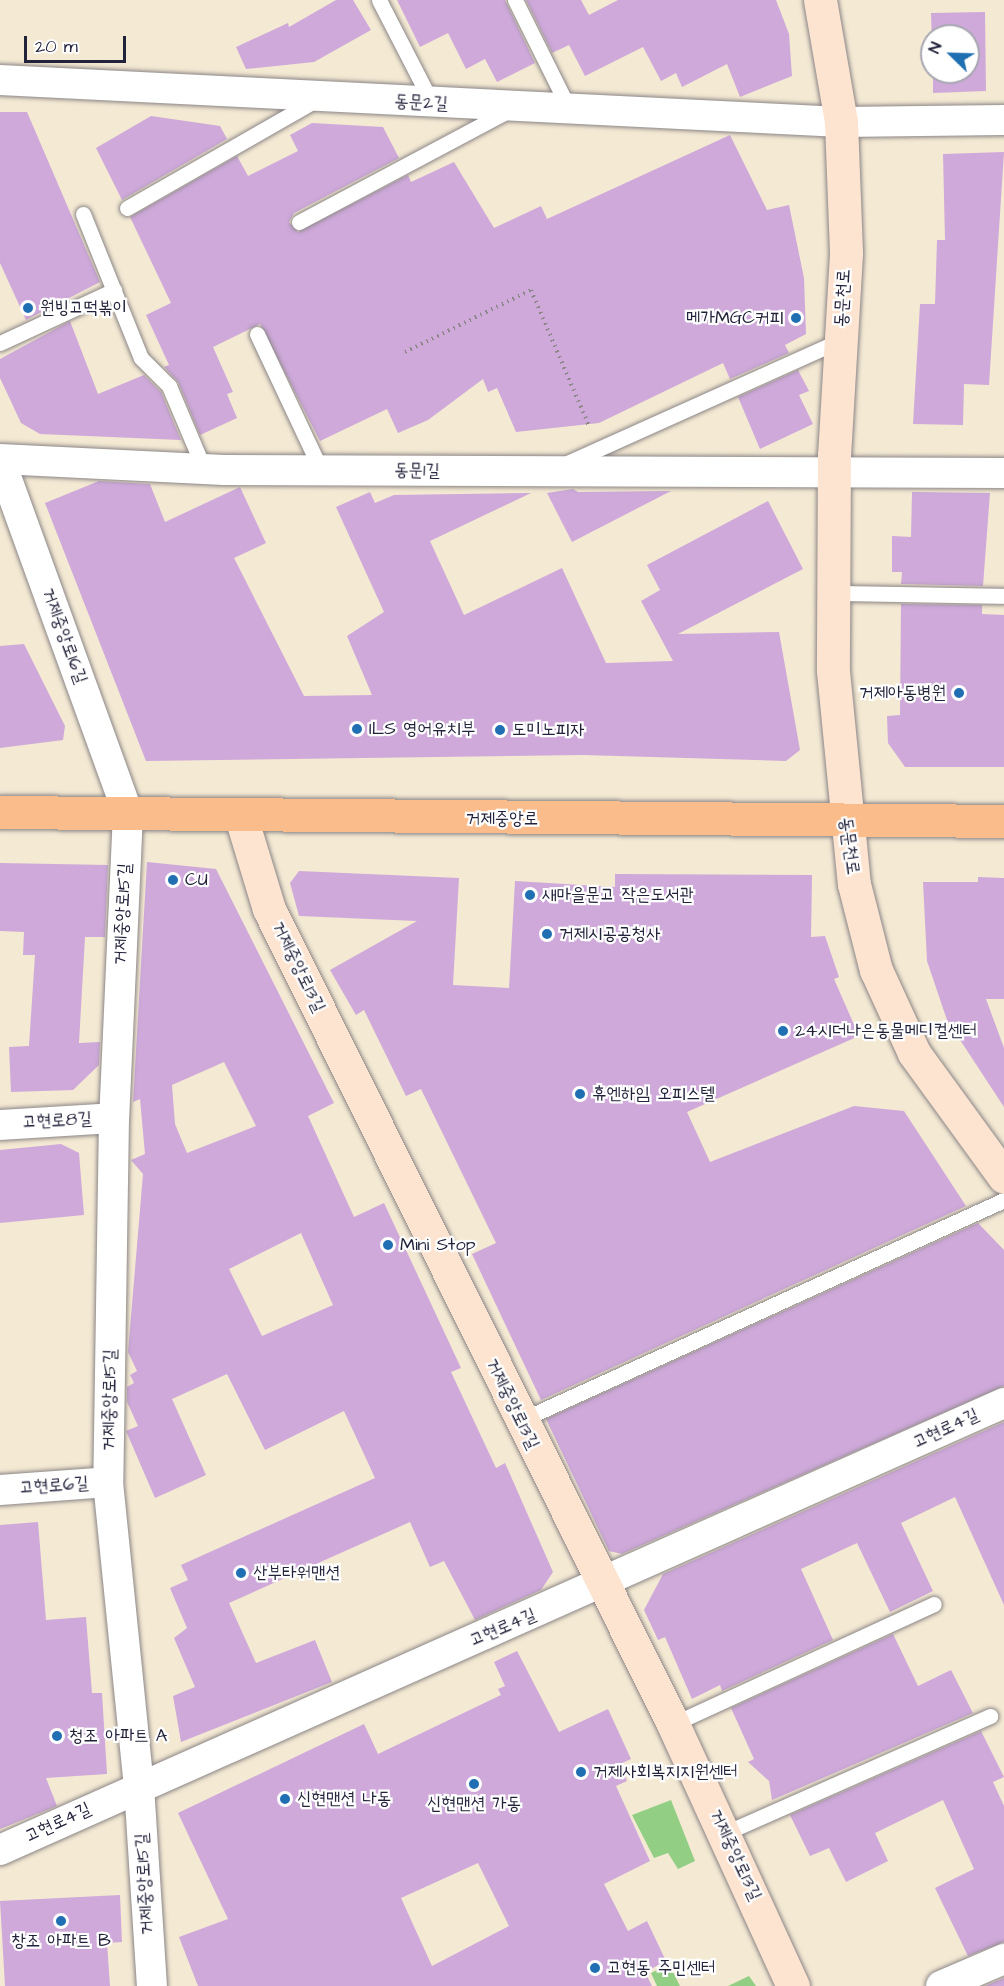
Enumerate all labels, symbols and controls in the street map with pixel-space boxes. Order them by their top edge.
scale bar [27,24,129,62]
north arrow [920,24,980,84]
text: 20 m [35,34,78,59]
text: N [923,39,947,57]
street label: 동문2길 [394,91,448,115]
street label: 동문천로 [831,269,855,327]
place label: 원빙고떡볶이 [40,297,127,319]
marker: 원빙고떡볶이 [21,301,35,315]
place label: 메가MGC커피 [686,307,784,329]
marker: 메가MGC커피 [789,311,803,325]
street label: 동문1길 [394,460,440,482]
street label: 거제중앙로16길 [37,585,91,687]
place label: 거제아동병원 [859,682,946,704]
marker: 거제아동병원 [950,684,968,702]
place label: ILS 영어유치부 [369,718,475,740]
place label: 도미노피자 [512,719,584,741]
marker: ILS 영어유치부 [350,722,364,736]
marker: 도미노피자 [493,723,507,737]
street label: 거제중앙로 [466,808,538,830]
street label: 동문천로 [834,816,864,876]
street label: 거제중앙로15길 [110,863,136,965]
place label: CU [185,869,208,891]
marker: CU [166,873,180,887]
place label: 새마을문고 작은도서관 [542,884,694,906]
marker: 새마을문고 작은도서관 [523,888,537,902]
street label: 거제중앙로13길 [267,918,329,1016]
place label: 거제시공공청사 [559,923,660,945]
marker: 거제시공공청사 [540,927,554,941]
place label: 24시더나은동물메디컬센터 [795,1020,977,1042]
marker: 24시더나은동물메디컬센터 [776,1024,790,1038]
place label: 휴엔하임 오피스텔 [592,1083,715,1105]
marker: 휴엔하임 오피스텔 [573,1087,587,1101]
street label: 고현로8길 [22,1108,92,1134]
place label: Mini Stop [400,1234,476,1256]
marker: Mini Stop [381,1238,395,1252]
street label: 거제중앙로15길 [98,1349,122,1451]
street label: 거제중앙로13길 [481,1355,543,1453]
street label: 고현로4길 [910,1404,982,1454]
street label: 고현로6길 [19,1473,89,1499]
place label: 산부타워맨션 [253,1562,340,1584]
marker: 산부타워맨션 [234,1566,248,1580]
street label: 고현로4길 [466,1604,540,1652]
place label: 청조 아파트 A [69,1725,167,1747]
marker: 청조 아파트 A [50,1729,64,1743]
place label: 거제사회복지지원센터 [593,1761,738,1783]
marker: 거제사회복지지원센터 [574,1765,588,1779]
marker: 신현맨션 가동 [467,1777,481,1791]
place label: 신현맨션 나동 [297,1788,391,1810]
marker: 신현맨션 나동 [278,1792,292,1806]
place label: 신현맨션 가동 [427,1793,521,1815]
street label: 고현로4길 [22,1798,94,1848]
street label: 거제중앙로13길 [704,1806,766,1904]
street label: 거제중앙로15길 [132,1833,158,1935]
marker: 창조 아파트 B [54,1914,68,1928]
place label: 창조 아파트 B [11,1930,111,1952]
place label: 고현동 주민센터 [607,1957,716,1979]
marker: 고현동 주민센터 [588,1961,602,1975]

